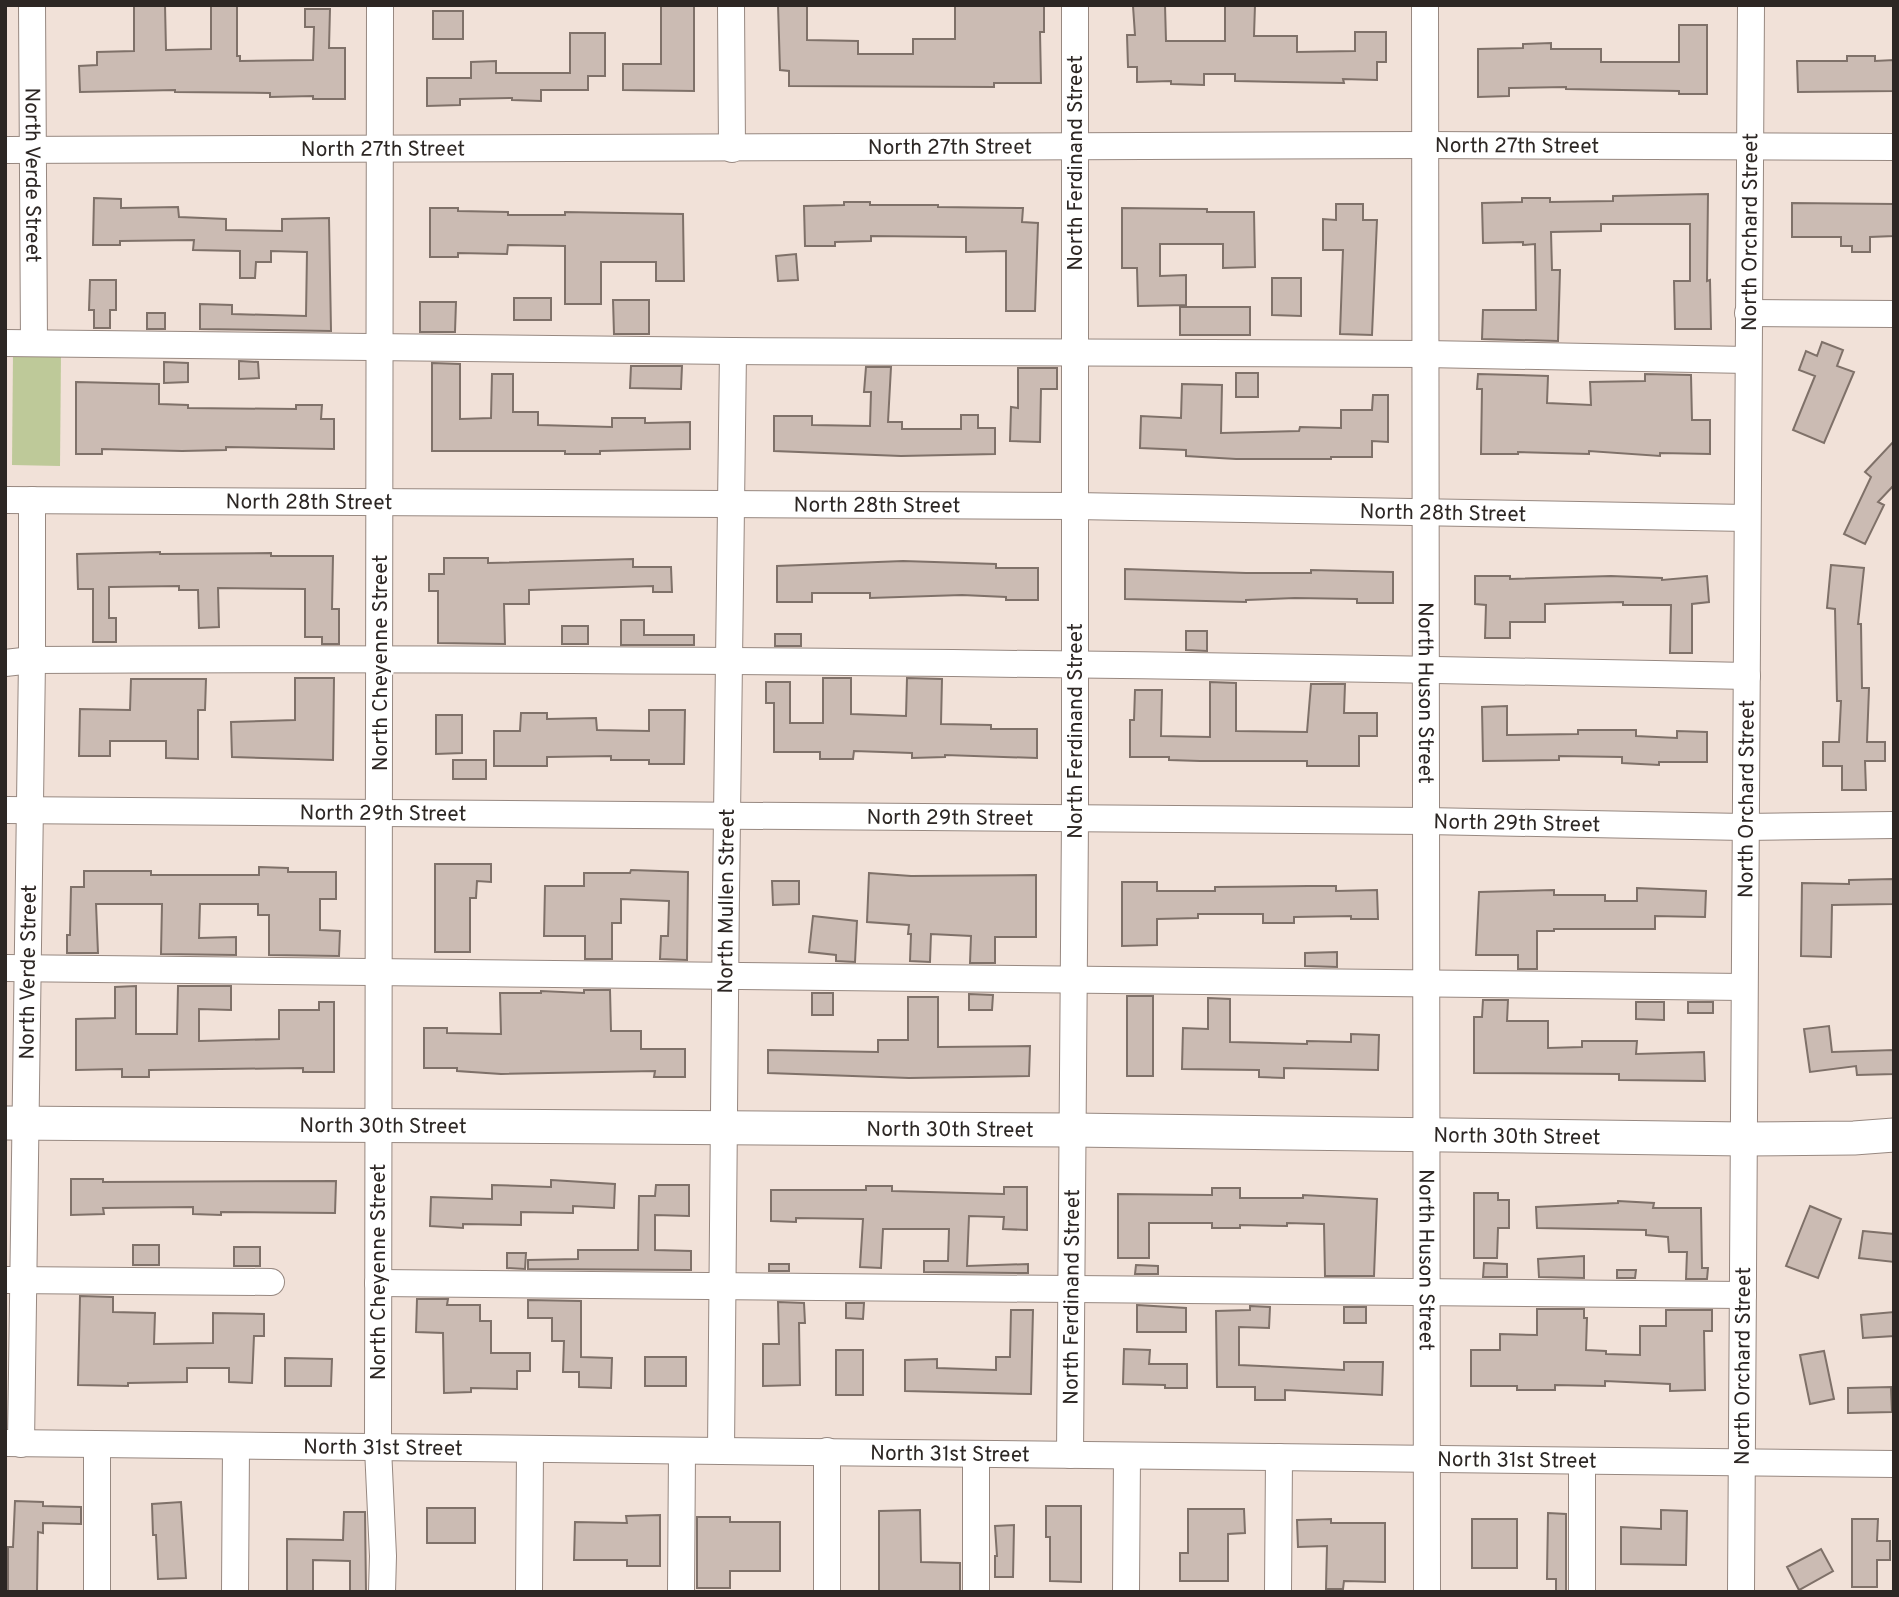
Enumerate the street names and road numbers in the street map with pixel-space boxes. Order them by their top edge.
street label: North Ferdinand Street [1063,55,1090,271]
street label: North Verde Street [17,87,46,263]
street label: North 27th Street [1435,133,1599,161]
street label: North Orchard Street [1737,133,1765,331]
street label: North 27th Street [868,134,1032,162]
street label: North 27th Street [301,136,465,164]
street label: North 28th Street [226,489,392,517]
street label: North 28th Street [793,492,960,520]
street label: North 28th Street [1359,499,1527,529]
street label: North Cheyenne Street [368,555,395,771]
street label: North Huson Street [1411,602,1438,784]
street label: North Ferdinand Street [1063,623,1090,839]
street label: North Orchard Street [1733,700,1762,898]
street label: North 29th Street [299,800,467,829]
street label: North 29th Street [866,805,1034,833]
street label: North Mullen Street [713,808,742,994]
street label: North 29th Street [1433,809,1601,839]
street label: North Verde Street [14,884,44,1060]
street label: North 30th Street [299,1113,467,1141]
street label: North 30th Street [866,1117,1034,1145]
street label: North 30th Street [1433,1123,1601,1152]
street label: North Cheyenne Street [366,1164,393,1380]
street label: North Huson Street [1411,1169,1439,1351]
street label: North Ferdinand Street [1058,1189,1087,1405]
street label: North Orchard Street [1730,1267,1758,1465]
street label: North 31st Street [303,1434,463,1463]
street label: North 31st Street [870,1441,1030,1469]
street label: North 31st Street [1437,1447,1597,1476]

